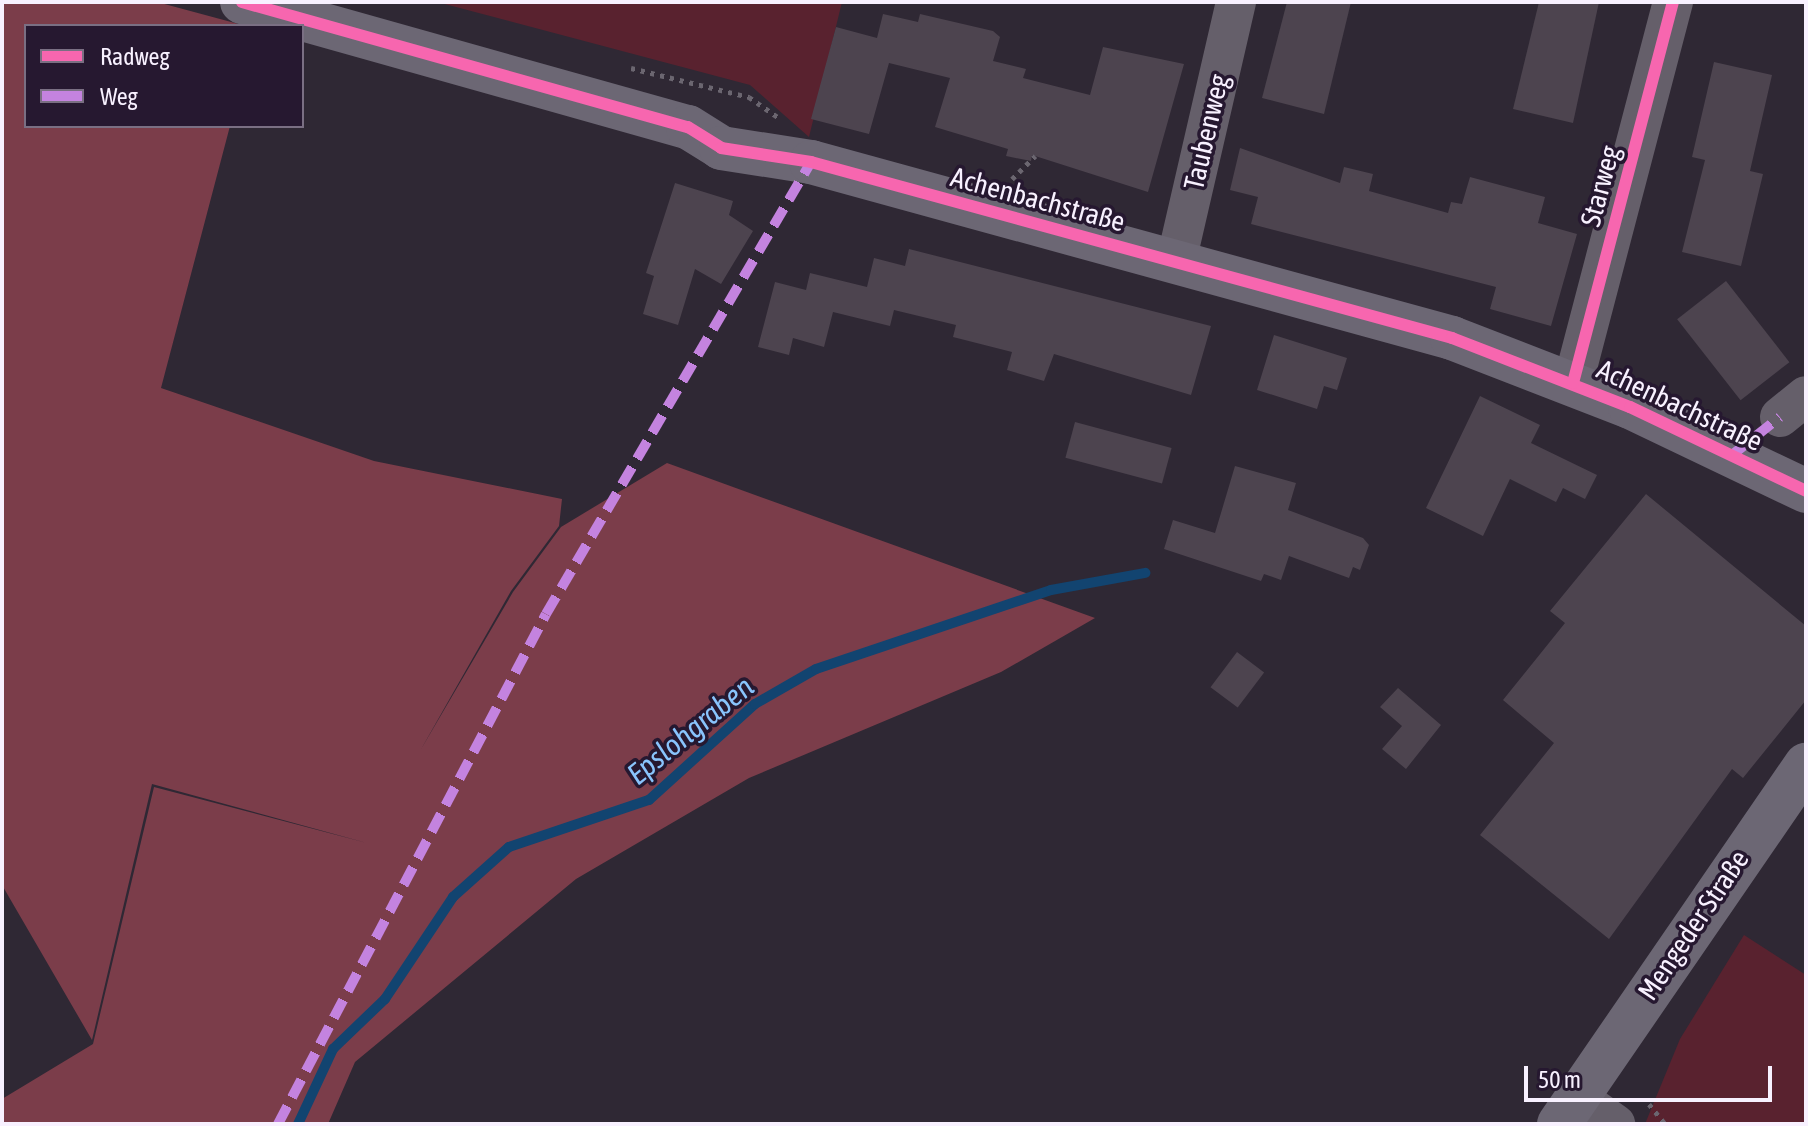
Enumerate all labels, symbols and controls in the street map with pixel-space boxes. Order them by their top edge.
legend [24,24,304,128]
text: Radweg [100,43,170,70]
street label: Taubenweg [1176,71,1236,193]
text: Weg [100,83,138,110]
street label: Starweg [1573,142,1627,230]
street label: Achenbachstraße [947,160,1129,238]
street label: Achenbachstraße [1592,352,1768,458]
water label: Epslohgraben [620,668,760,792]
street label: Mengeder Straße [1631,844,1755,1006]
scale bar [1528,1050,1776,1100]
text: 50 m [1538,1066,1581,1093]

